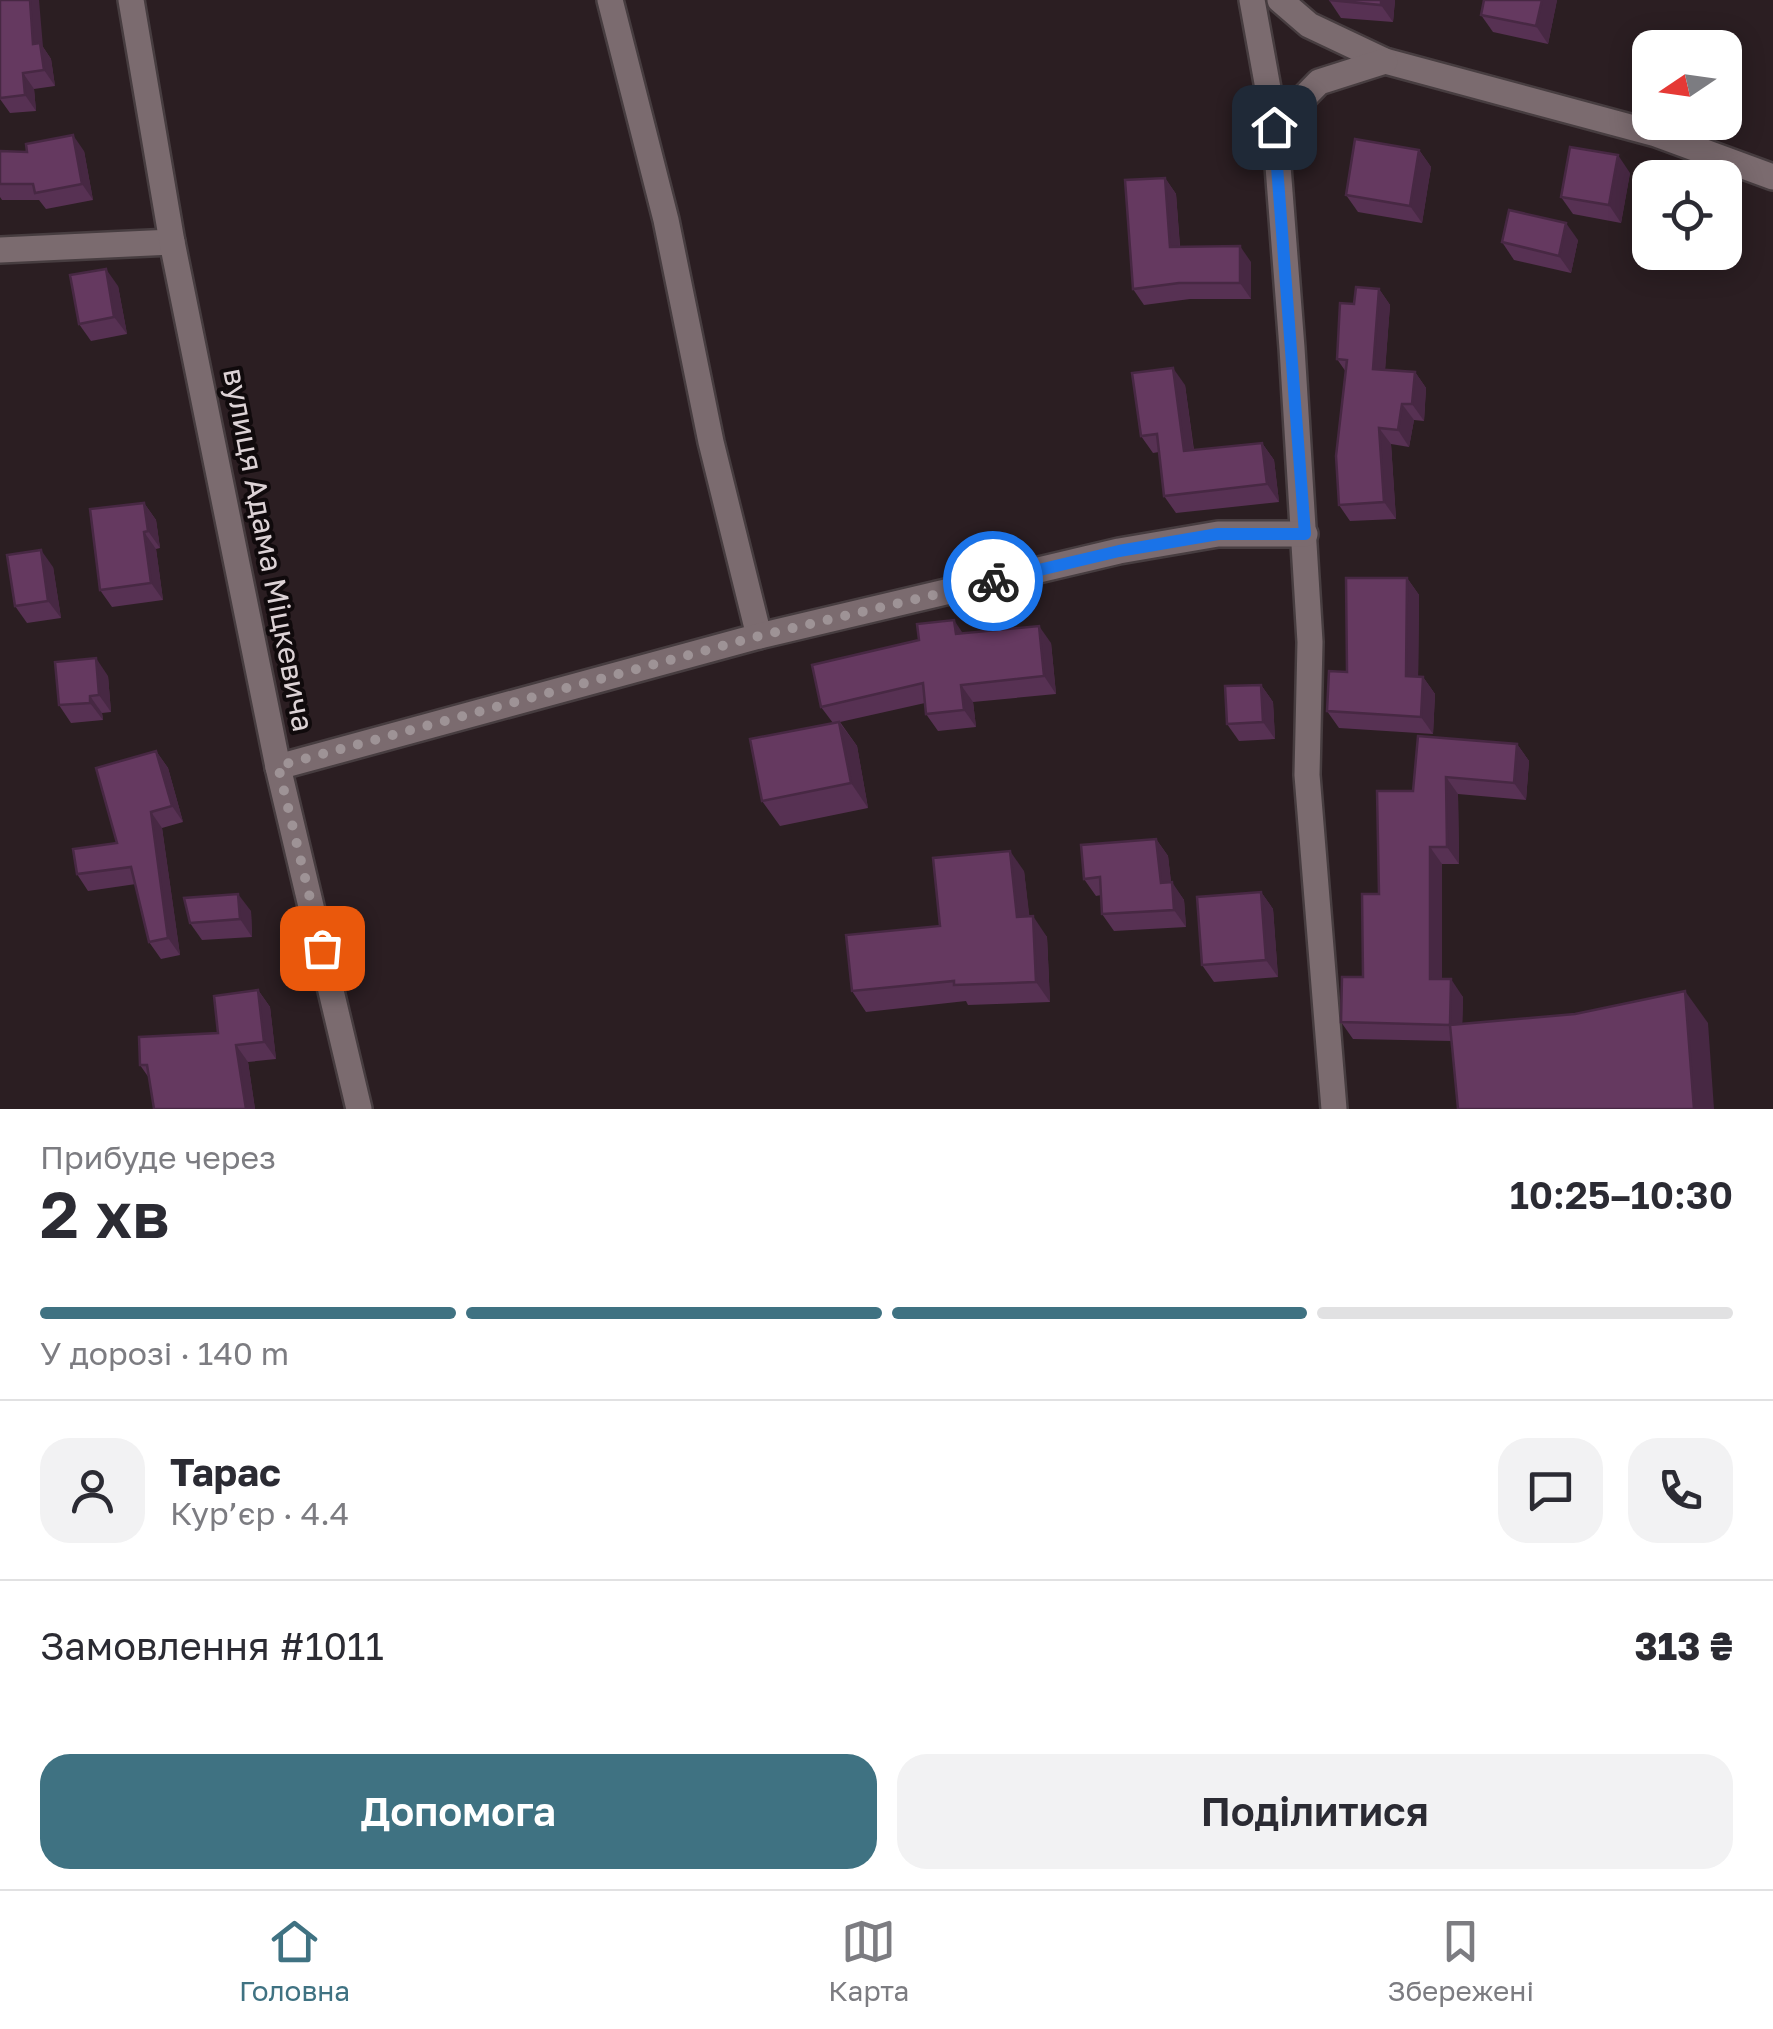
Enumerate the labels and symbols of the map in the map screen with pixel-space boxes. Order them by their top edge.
north arrow [1632,30,1742,140]
pin [1232,85,1317,170]
street label: вулиця Адама Міцкевича [216,365,322,735]
courier [943,531,1043,631]
pin [280,906,365,991]

